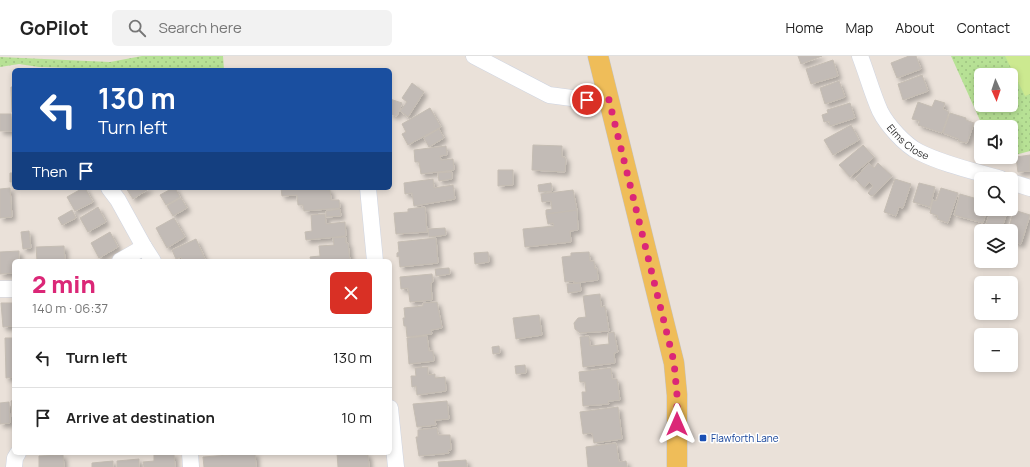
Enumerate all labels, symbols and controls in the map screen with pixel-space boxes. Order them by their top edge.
search box [112,10,392,46]
text: GoPilot [20,15,88,41]
icon: search [126,17,148,39]
text: Search here [158,17,242,38]
text: Home [786,18,823,37]
text: Map [845,18,873,37]
text: About [895,18,935,37]
text: Contact [957,18,1010,37]
north arrow [974,68,1018,112]
map controls [974,68,1018,372]
text: 130 m [98,79,176,117]
pin [570,83,604,117]
icon: left [32,84,84,136]
icon: arrive [576,89,598,111]
text: Turn left [98,115,168,139]
button: sound [974,120,1018,164]
street label: Elms Close [884,121,931,163]
icon: arrive [75,160,97,182]
text: Then [32,161,67,182]
button: search [974,172,1018,216]
button: layers [974,224,1018,268]
text: 2 min [32,267,96,300]
button: close [330,272,372,314]
button: + [974,276,1018,320]
text: 140 m · 06:37 [32,299,108,317]
button: − [974,328,1018,372]
icon: left [32,347,54,369]
text: Turn left [66,347,128,368]
text: 130 m [333,347,372,368]
position arrow [656,403,698,445]
icon: arrive [32,407,54,429]
text: Arrive at destination [66,407,215,428]
text: 10 m [341,407,372,428]
place label: Flawforth Lane [711,431,779,445]
marker: Flawforth Lane [698,433,708,443]

